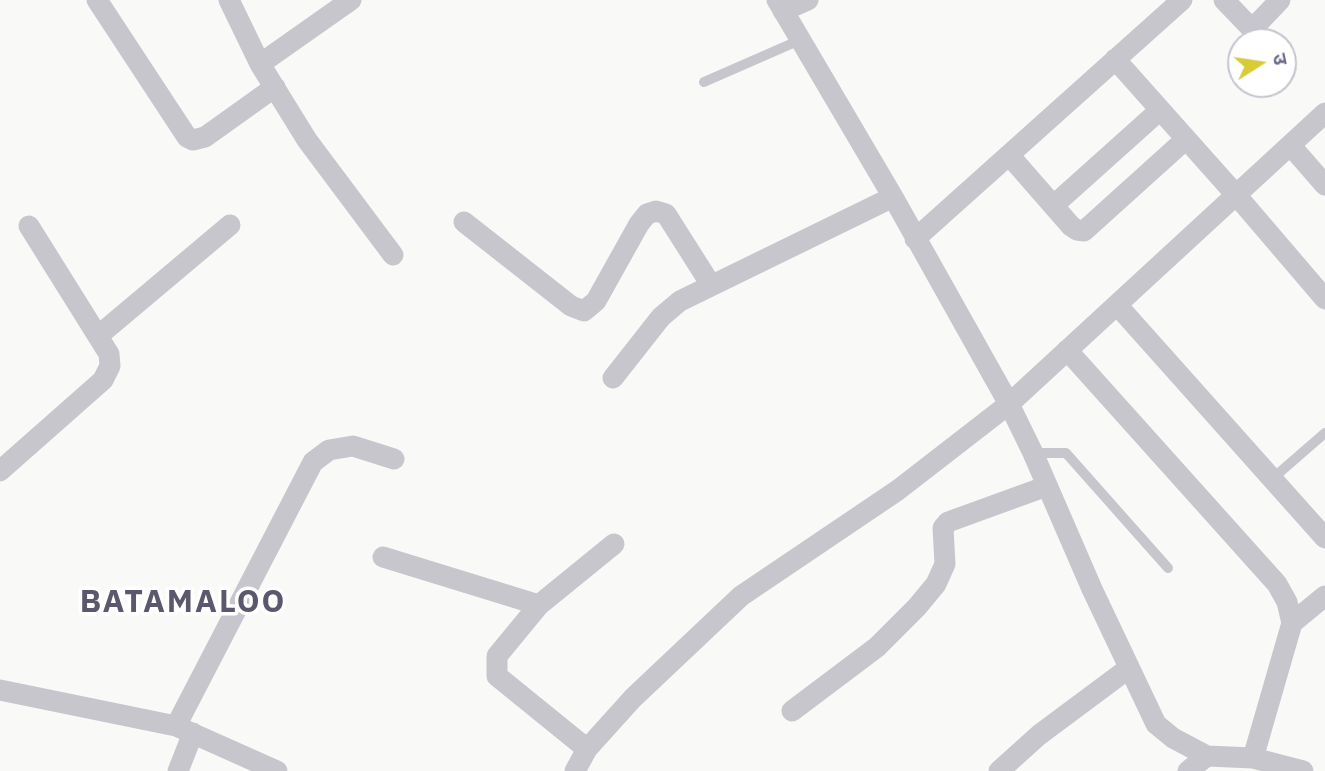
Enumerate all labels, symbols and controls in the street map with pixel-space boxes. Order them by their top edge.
north arrow [1227,28,1297,98]
text: उ [1268,51,1293,67]
district label: BATAMALOO [81,584,285,622]

